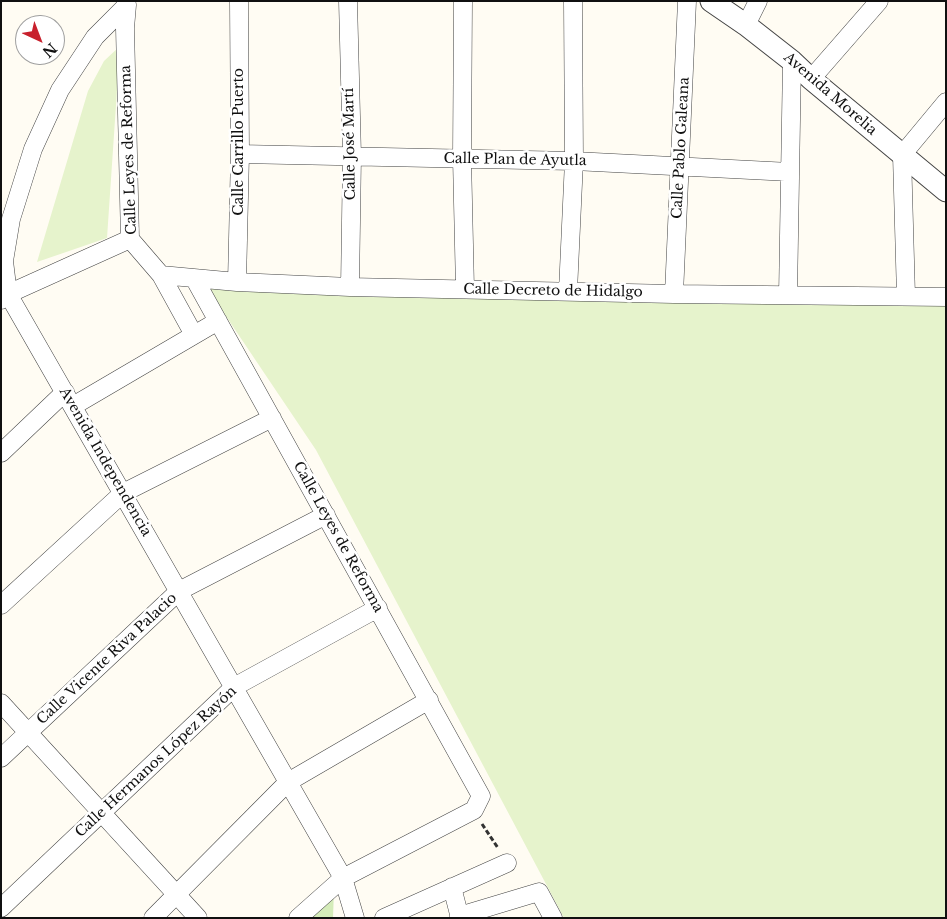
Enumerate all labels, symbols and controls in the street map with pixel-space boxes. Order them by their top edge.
north arrow [15,15,65,65]
text: N [39,39,61,61]
street label: Avenida Morelia [780,49,880,139]
street label: Calle Leyes de Reforma [118,65,140,235]
street label: Calle Carrillo Puerto [231,68,247,216]
street label: Calle Pablo Galeana [669,77,693,219]
street label: Calle José Martí [341,88,359,200]
street label: Calle Plan de Ayutla [443,150,587,170]
street label: Calle Decreto de Hidalgo [463,281,643,301]
street label: Avenida Independencia [55,385,155,539]
street label: Calle Leyes de Reforma [289,459,387,615]
street label: Calle Vicente Riva Palacio [34,590,180,728]
street label: Calle Hermanos López Rayón [72,683,240,841]

